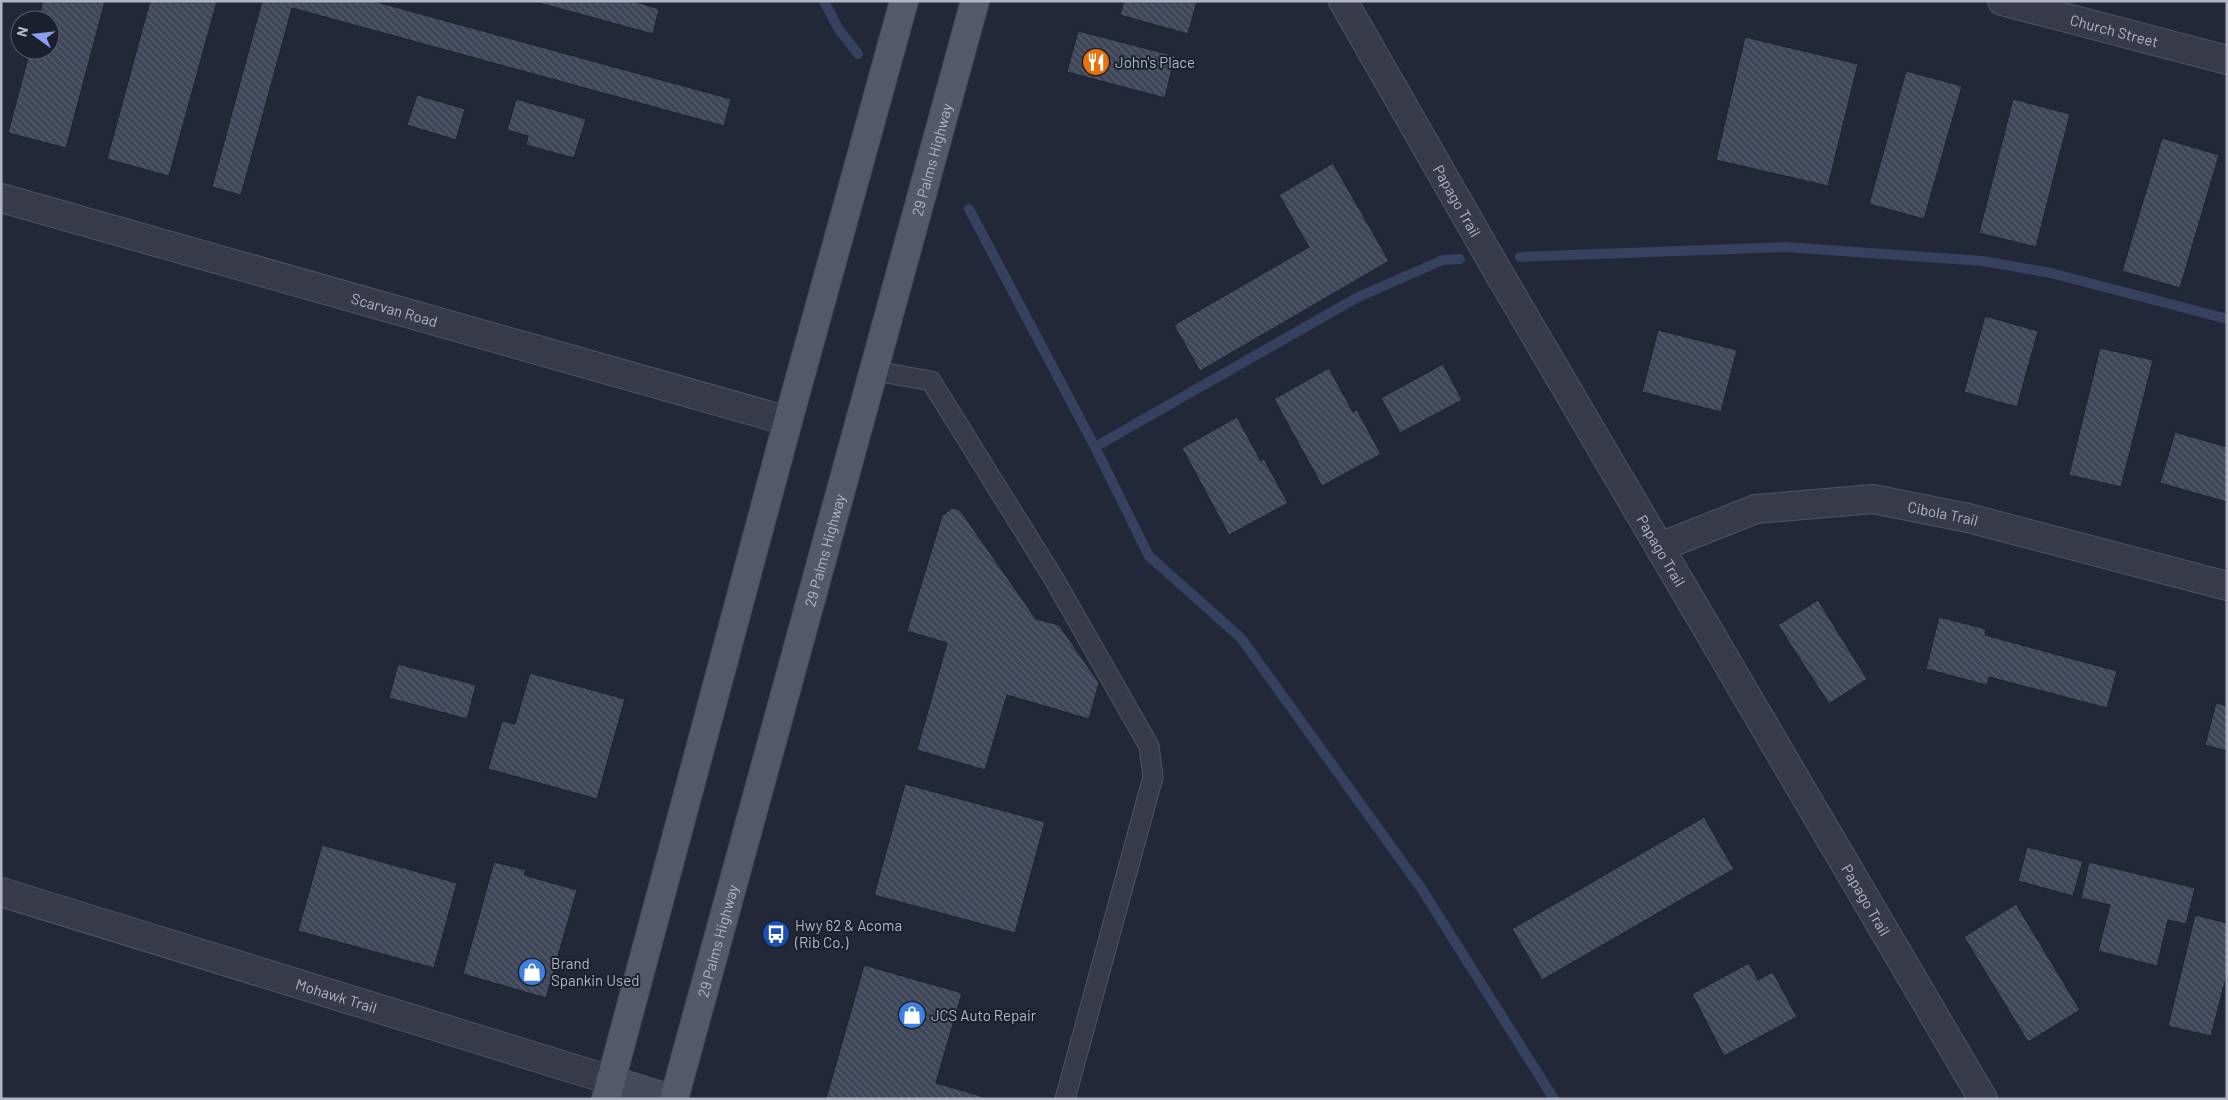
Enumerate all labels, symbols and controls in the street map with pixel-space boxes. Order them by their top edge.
north arrow [10,10,60,60]
street label: Church Street [2068,10,2160,51]
text: N [13,25,31,38]
restaurant icon: John's Place [1081,47,1111,77]
place label: John's Place [1115,53,1195,71]
street label: 29 Palms Highway [907,101,956,218]
street label: Papago Trail [1430,161,1485,240]
street label: Scarvan Road [349,289,440,330]
street label: 29 Palms Highway [800,492,849,609]
street label: Cibola Trail [1906,497,1980,529]
street label: Papago Trail [1633,511,1689,589]
street label: Papago Trail [1838,861,1894,939]
street label: 29 Palms Highway [693,882,741,999]
place label: Hwy 62 & Acoma (Rib Co.) [794,916,902,951]
bus stop icon: Hwy 62 & Acoma (Rib Co.) [761,919,791,949]
place label: Brand Spankin Used [551,954,639,989]
shop icon: Brand Spankin Used [517,957,547,987]
street label: Mohawk Trail [294,975,379,1017]
shop icon: JCS Auto Repair [897,1000,927,1030]
place label: JCS Auto Repair [931,1006,1037,1024]

